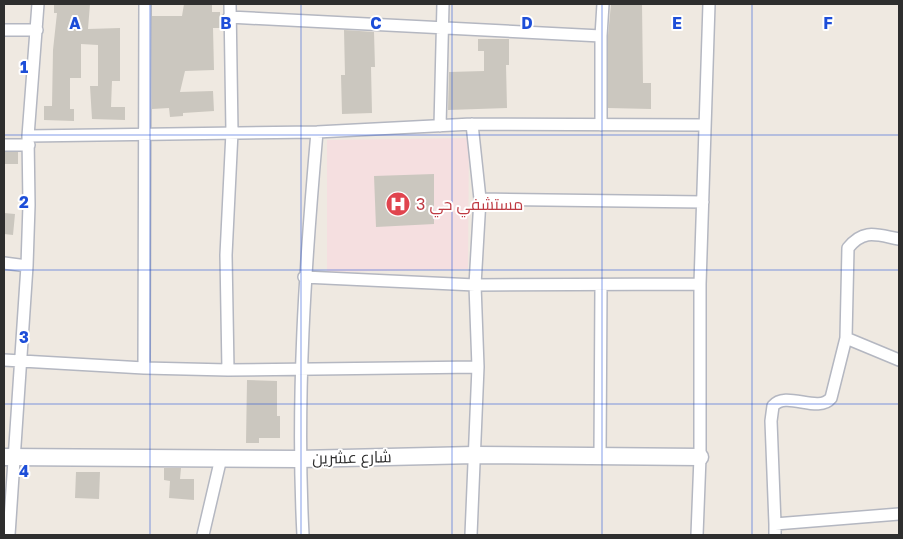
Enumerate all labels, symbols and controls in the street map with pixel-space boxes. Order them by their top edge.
text: A [69,13,81,33]
text: B [220,13,232,33]
text: C [370,13,382,33]
text: D [521,13,533,33]
text: E [672,13,682,33]
text: F [823,13,833,33]
text: 1 [20,57,28,77]
hospital icon: مستشفي حي 3 [385,191,411,217]
text: 2 [19,192,29,212]
place label: مستشفي حي 3 [416,194,523,218]
text: 3 [19,327,29,347]
street label: شارع عشرين [312,446,392,470]
text: 4 [19,461,29,481]

